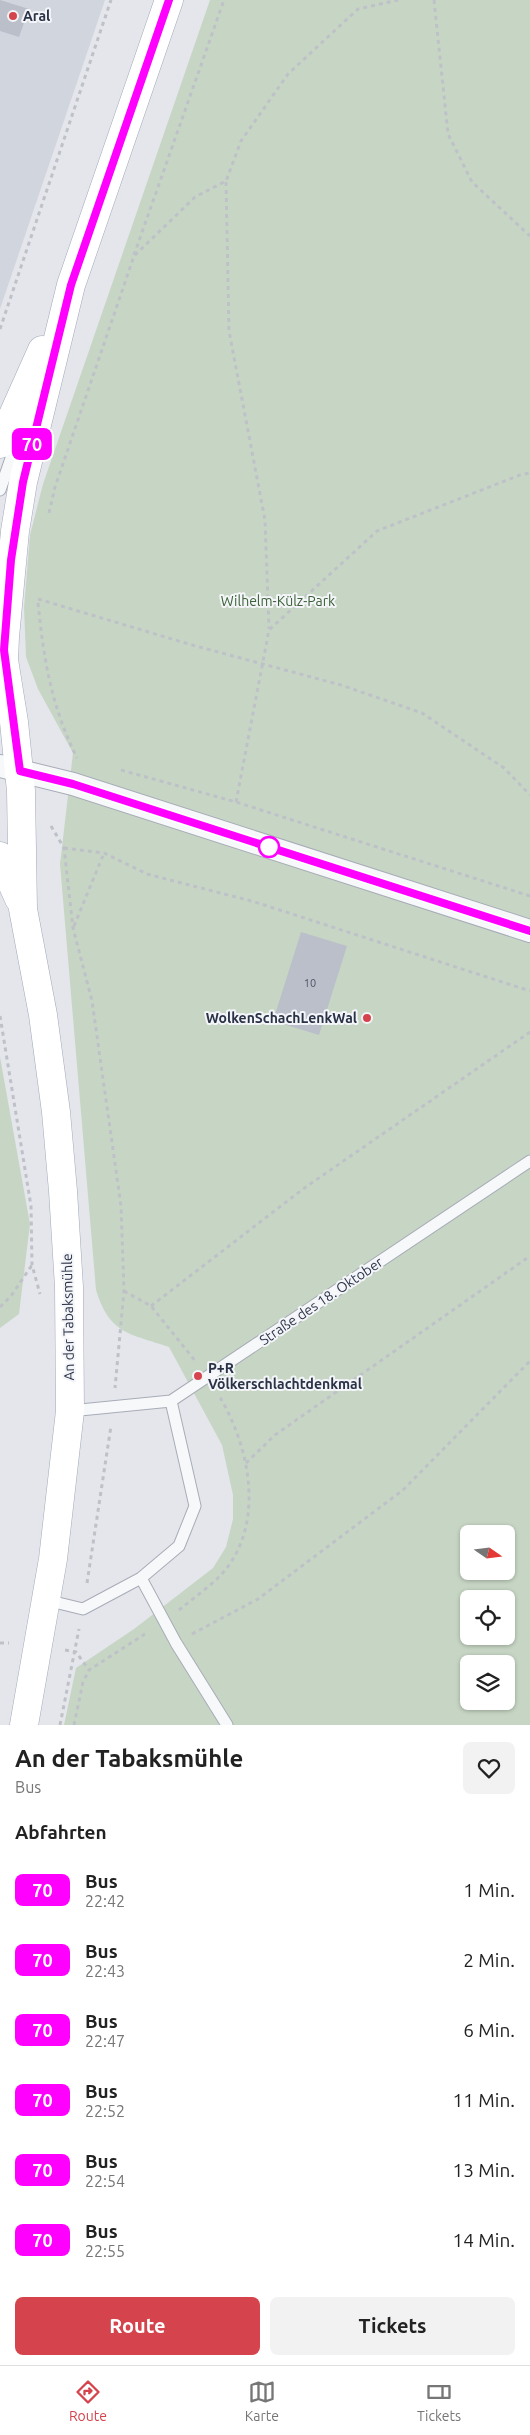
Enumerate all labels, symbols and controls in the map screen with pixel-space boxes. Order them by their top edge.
place label: Aral [23,8,50,24]
marker: Aral [7,10,19,22]
line badge: 70 [10,428,54,460]
text: 70 [22,434,42,454]
park label: Wilhelm-Külz-Park [221,593,335,609]
unlabelled marker [258,836,280,858]
house number: 10 [304,977,316,989]
place label: WolkenSchachLenkWal [206,1010,357,1026]
marker: WolkenSchachLenkWal [361,1012,373,1024]
street label: An der Tabaksmühle [59,1253,77,1381]
street label: Straße des 18. Oktober [256,1253,386,1348]
place label: P+R Völkerschlachtdenkmal [208,1360,362,1392]
marker: P+R Völkerschlachtdenkmal [192,1370,204,1382]
north arrow [460,1525,515,1580]
map controls [460,1525,515,1710]
button: locate [460,1590,515,1645]
button: layers [460,1655,515,1710]
button: heart [463,1742,515,1794]
text: An der Tabaksmühle [15,1745,243,1772]
text: Bus [15,1778,41,1796]
text: Abfahrten [15,1821,107,1843]
text: Bus [85,1870,118,1892]
text: 1 Min. [463,1879,515,1901]
text: 70 [32,1880,53,1900]
text: 22:42 [85,1892,125,1910]
text: Bus [85,1940,118,1962]
text: 2 Min. [463,1949,515,1971]
text: 70 [32,1950,53,1970]
text: 22:43 [85,1962,125,1980]
text: Bus [85,2010,118,2032]
text: 6 Min. [463,2019,515,2041]
text: 70 [32,2020,53,2040]
text: 22:47 [85,2032,125,2050]
text: Bus [85,2080,118,2102]
text: 11 Min. [453,2089,515,2111]
text: 70 [32,2090,53,2110]
text: 22:52 [85,2102,125,2120]
text: Bus [85,2150,118,2172]
text: 13 Min. [453,2159,515,2181]
text: 70 [32,2160,53,2180]
text: 22:54 [85,2172,125,2190]
text: Bus [85,2220,118,2242]
text: 14 Min. [453,2229,515,2251]
text: 70 [32,2230,53,2250]
text: 22:55 [85,2242,125,2260]
button: Route [15,2297,260,2355]
button: Tickets [270,2297,515,2355]
tab: Route [69,2378,107,2424]
tab: Karte [245,2378,279,2424]
tab: Tickets [417,2378,461,2424]

